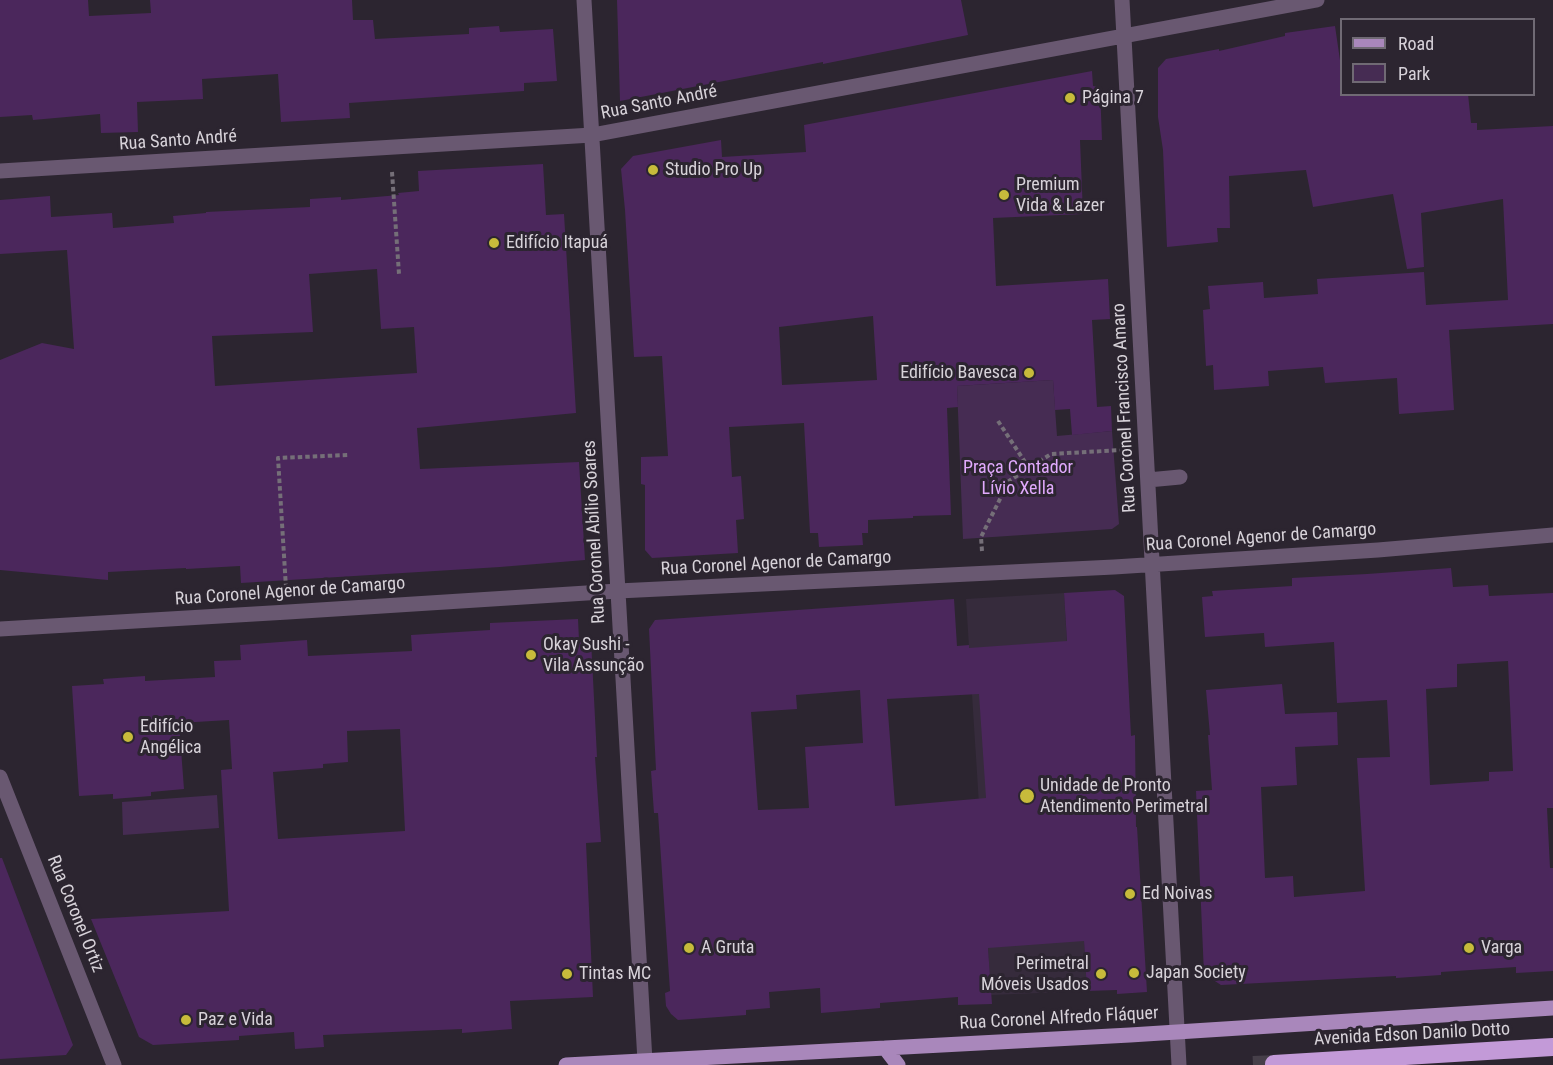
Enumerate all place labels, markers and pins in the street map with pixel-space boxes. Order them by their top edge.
place label: Página 7 [1082,87,1144,109]
marker: Página 7 [1063,91,1077,105]
place label: Studio Pro Up [665,159,762,181]
marker: Studio Pro Up [646,163,660,177]
place label: Premium Vida & Lazer [1016,174,1105,216]
marker: Premium Vida & Lazer [997,188,1011,202]
place label: Edifício Itapuá [506,232,608,254]
marker: Edifício Itapuá [487,236,501,250]
place label: Edifício Bavesca [900,362,1017,384]
marker: Edifício Bavesca [1022,366,1036,380]
place label: Okay Sushi - Vila Assunção [543,634,644,676]
marker: Okay Sushi - Vila Assunção [524,648,538,662]
place label: Edifício Angélica [140,716,202,758]
marker: Edifício Angélica [121,730,135,744]
place label: Unidade de Pronto Atendimento Perimetral [1040,775,1208,818]
marker: Unidade de Pronto Atendimento Perimetral [1018,787,1036,805]
place label: Ed Noivas [1142,883,1213,905]
marker: Ed Noivas [1123,887,1137,901]
place label: A Gruta [701,937,754,959]
place label: Varga [1481,937,1522,959]
marker: A Gruta [682,941,696,955]
marker: Varga [1462,941,1476,955]
place label: Perimetral Móveis Usados [981,953,1089,996]
place label: Japan Society [1146,962,1246,984]
place label: Tintas MC [579,963,651,985]
marker: Japan Society [1127,966,1141,980]
marker: Tintas MC [560,967,574,981]
marker: Perimetral Móveis Usados [1094,967,1108,981]
place label: Paz e Vida [198,1009,273,1031]
marker: Paz e Vida [179,1013,193,1027]

